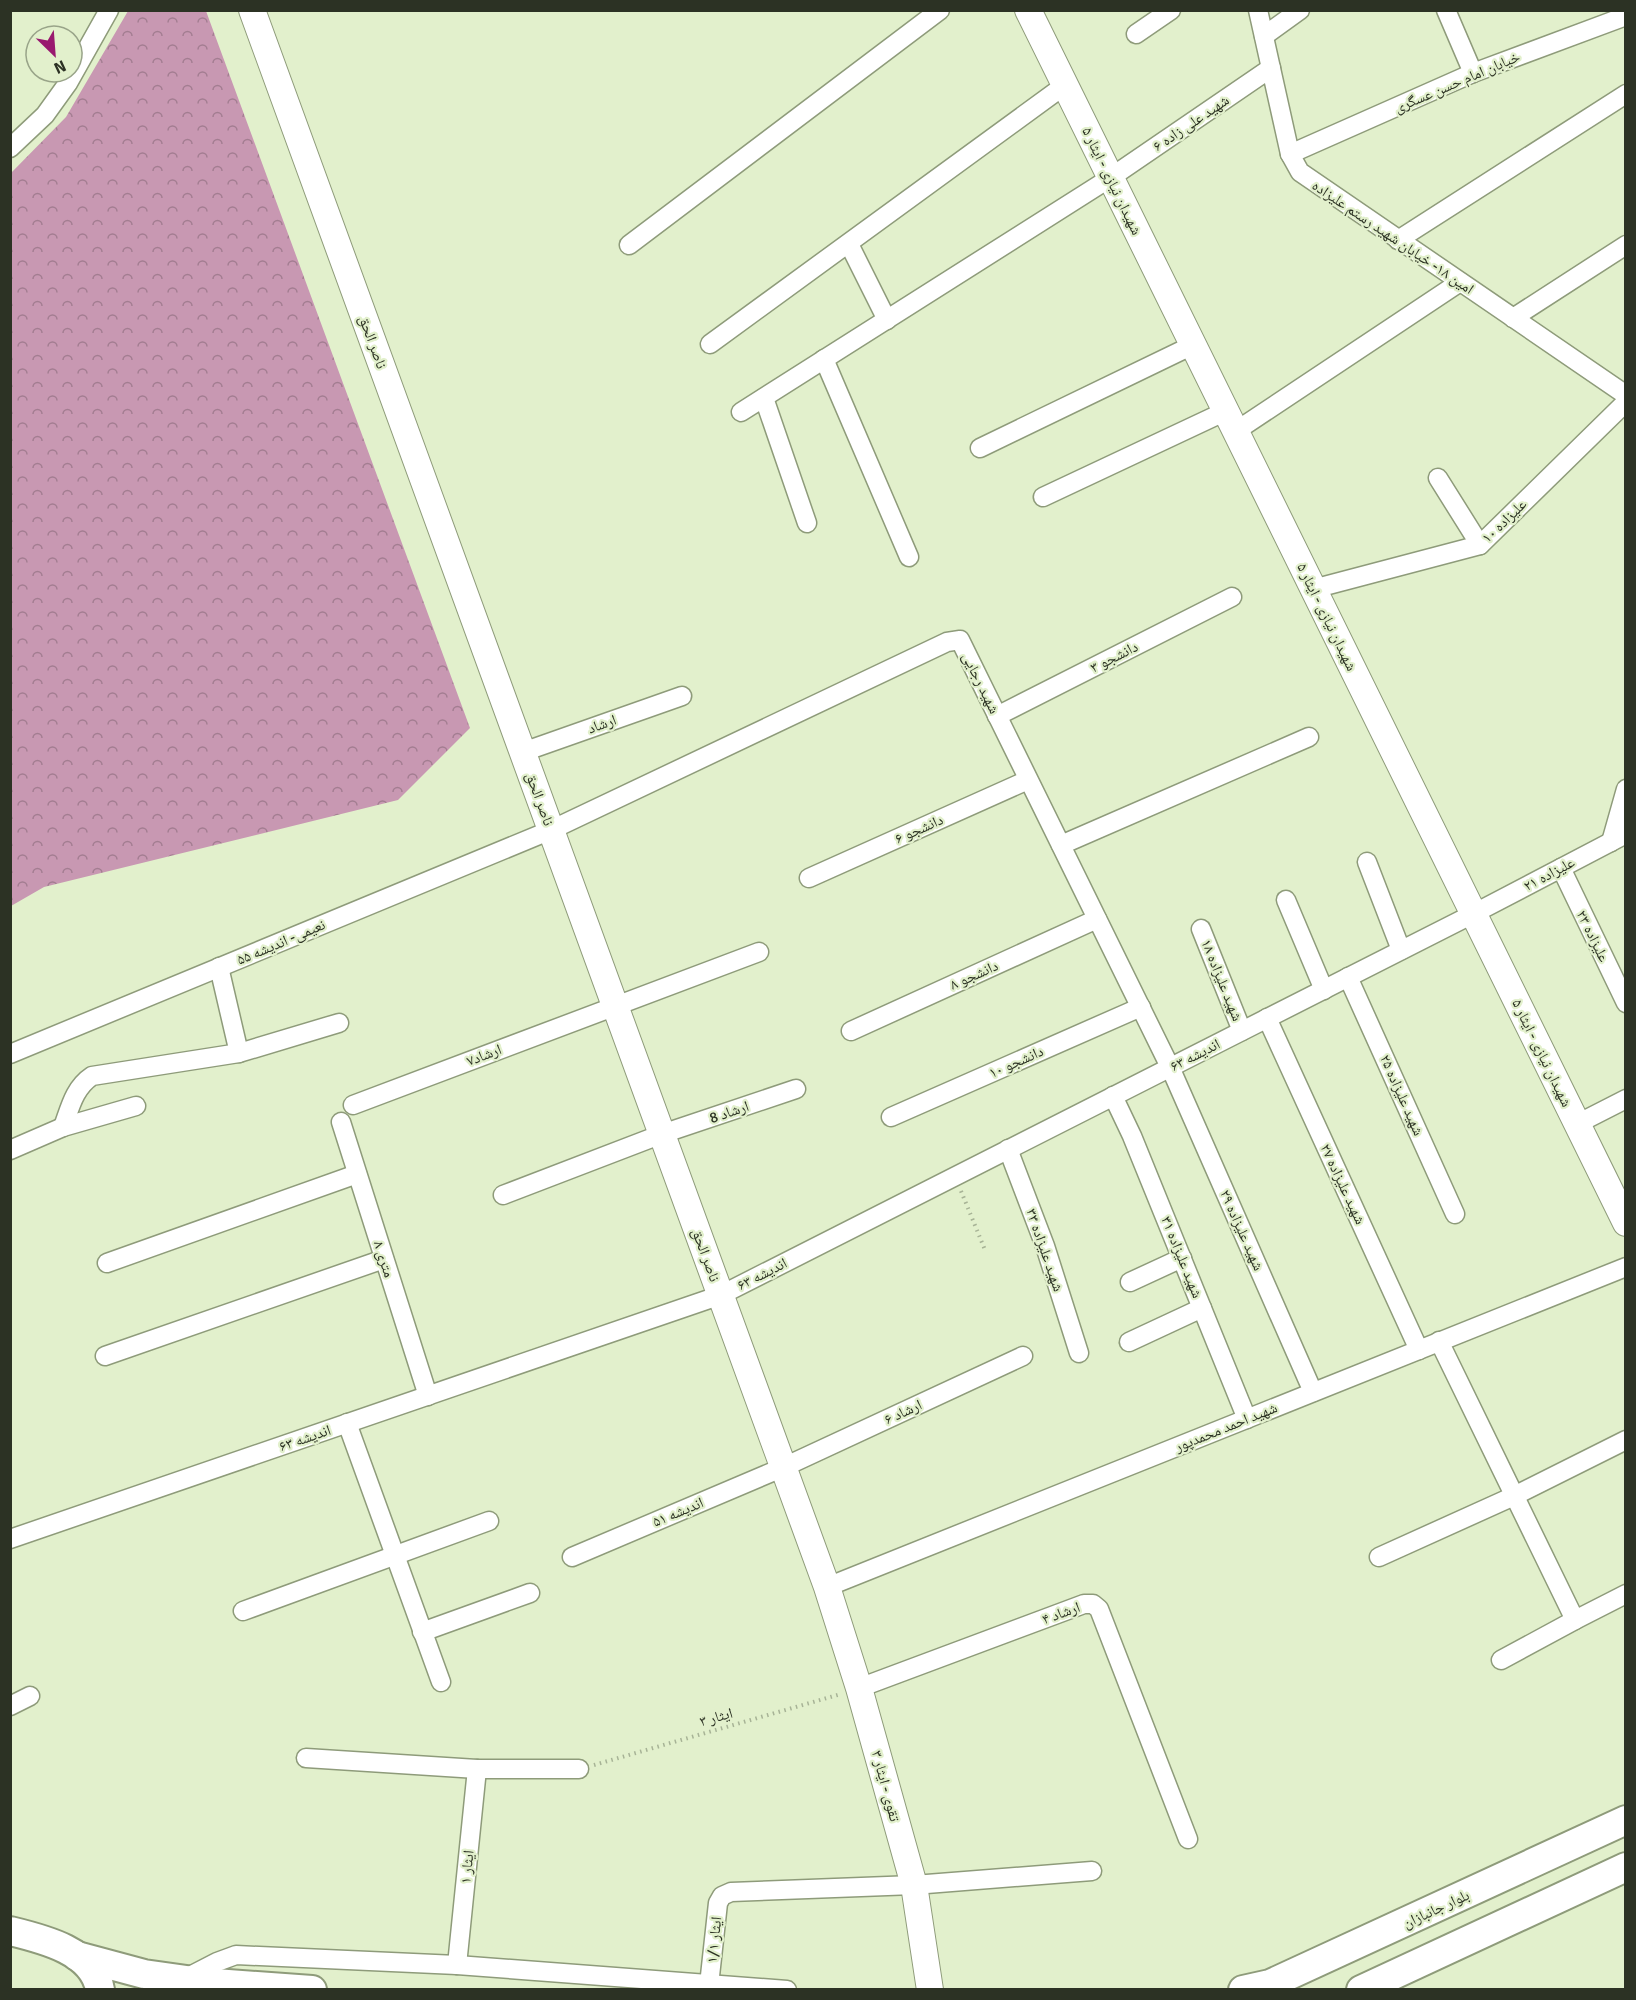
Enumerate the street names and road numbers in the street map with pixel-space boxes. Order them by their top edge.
street label: خیابان امام حسن عسگری [1391,47,1523,118]
street label: شهید علی زاده ۶ [1149,91,1233,156]
street label: شهیدان نیازی - ایثار ۵ [1077,124,1146,238]
street label: امین ۱۸- خيابان شهيد رستم عليزاده [1308,176,1477,299]
street label: ناصر الحق [354,313,391,371]
street label: علیزاده ۱۰ [1478,495,1530,547]
street label: شهیدان نیازی - ایثار ۵ [1292,560,1361,674]
street label: دانشجو ۳ [1087,637,1141,677]
street label: شهید رجایی [958,649,1004,717]
street label: ارشاد [585,711,619,737]
street label: ناصر الحق [521,770,558,828]
street label: دانشجو ۶ [892,810,946,848]
street label: علیزاده ۲۱ [1520,853,1578,895]
street label: علیزاده ۲۳ [1573,907,1613,965]
street label: نعیمی- اندیشه ۵۵ [234,915,328,970]
street label: شهید علیزاده ۱۸ [1197,936,1247,1024]
street label: دانشجو ۸ [947,956,1001,994]
street label: شهیدان نیازی - ایثار ۵ [1507,996,1576,1110]
street label: اندیشه ۶۳ [1167,1035,1223,1075]
street label: ارشاد۷ [464,1040,504,1070]
street label: دانشجو ۱۰ [986,1042,1046,1082]
street label: شهید علیزاده ۲۵ [1376,1052,1428,1138]
street label: ارشاد 8 [707,1097,751,1127]
street label: شهید علیزاده ۲۷ [1317,1141,1370,1227]
street label: شهید علیزاده ۲۹ [1216,1187,1268,1273]
street label: شهید علیزاده ۳۳ [1022,1206,1068,1294]
street label: شهید علیزاده ۳۱ [1157,1213,1207,1301]
street label: ناصر الحق [687,1226,724,1284]
street label: ۸ متری [369,1238,398,1280]
street label: اندیشه ۶۳ [734,1254,790,1294]
street label: ارشاد ۶ [881,1396,925,1428]
street label: شهید احمد محمدپور [1171,1398,1280,1456]
street label: اندیشه ۶۳ [277,1421,333,1455]
street label: اندیشه ۵۱ [650,1493,706,1531]
street label: ارشاد ۴ [1039,1598,1083,1628]
street label: ایثار ۳ [697,1704,735,1730]
street label: تقوی - ایثار ۳ [867,1748,904,1824]
street label: ایثار ۱ [456,1849,478,1885]
street label: بلوار جانبازان [1400,1886,1473,1933]
street label: ایثار ۱/۱ [703,1916,725,1964]

